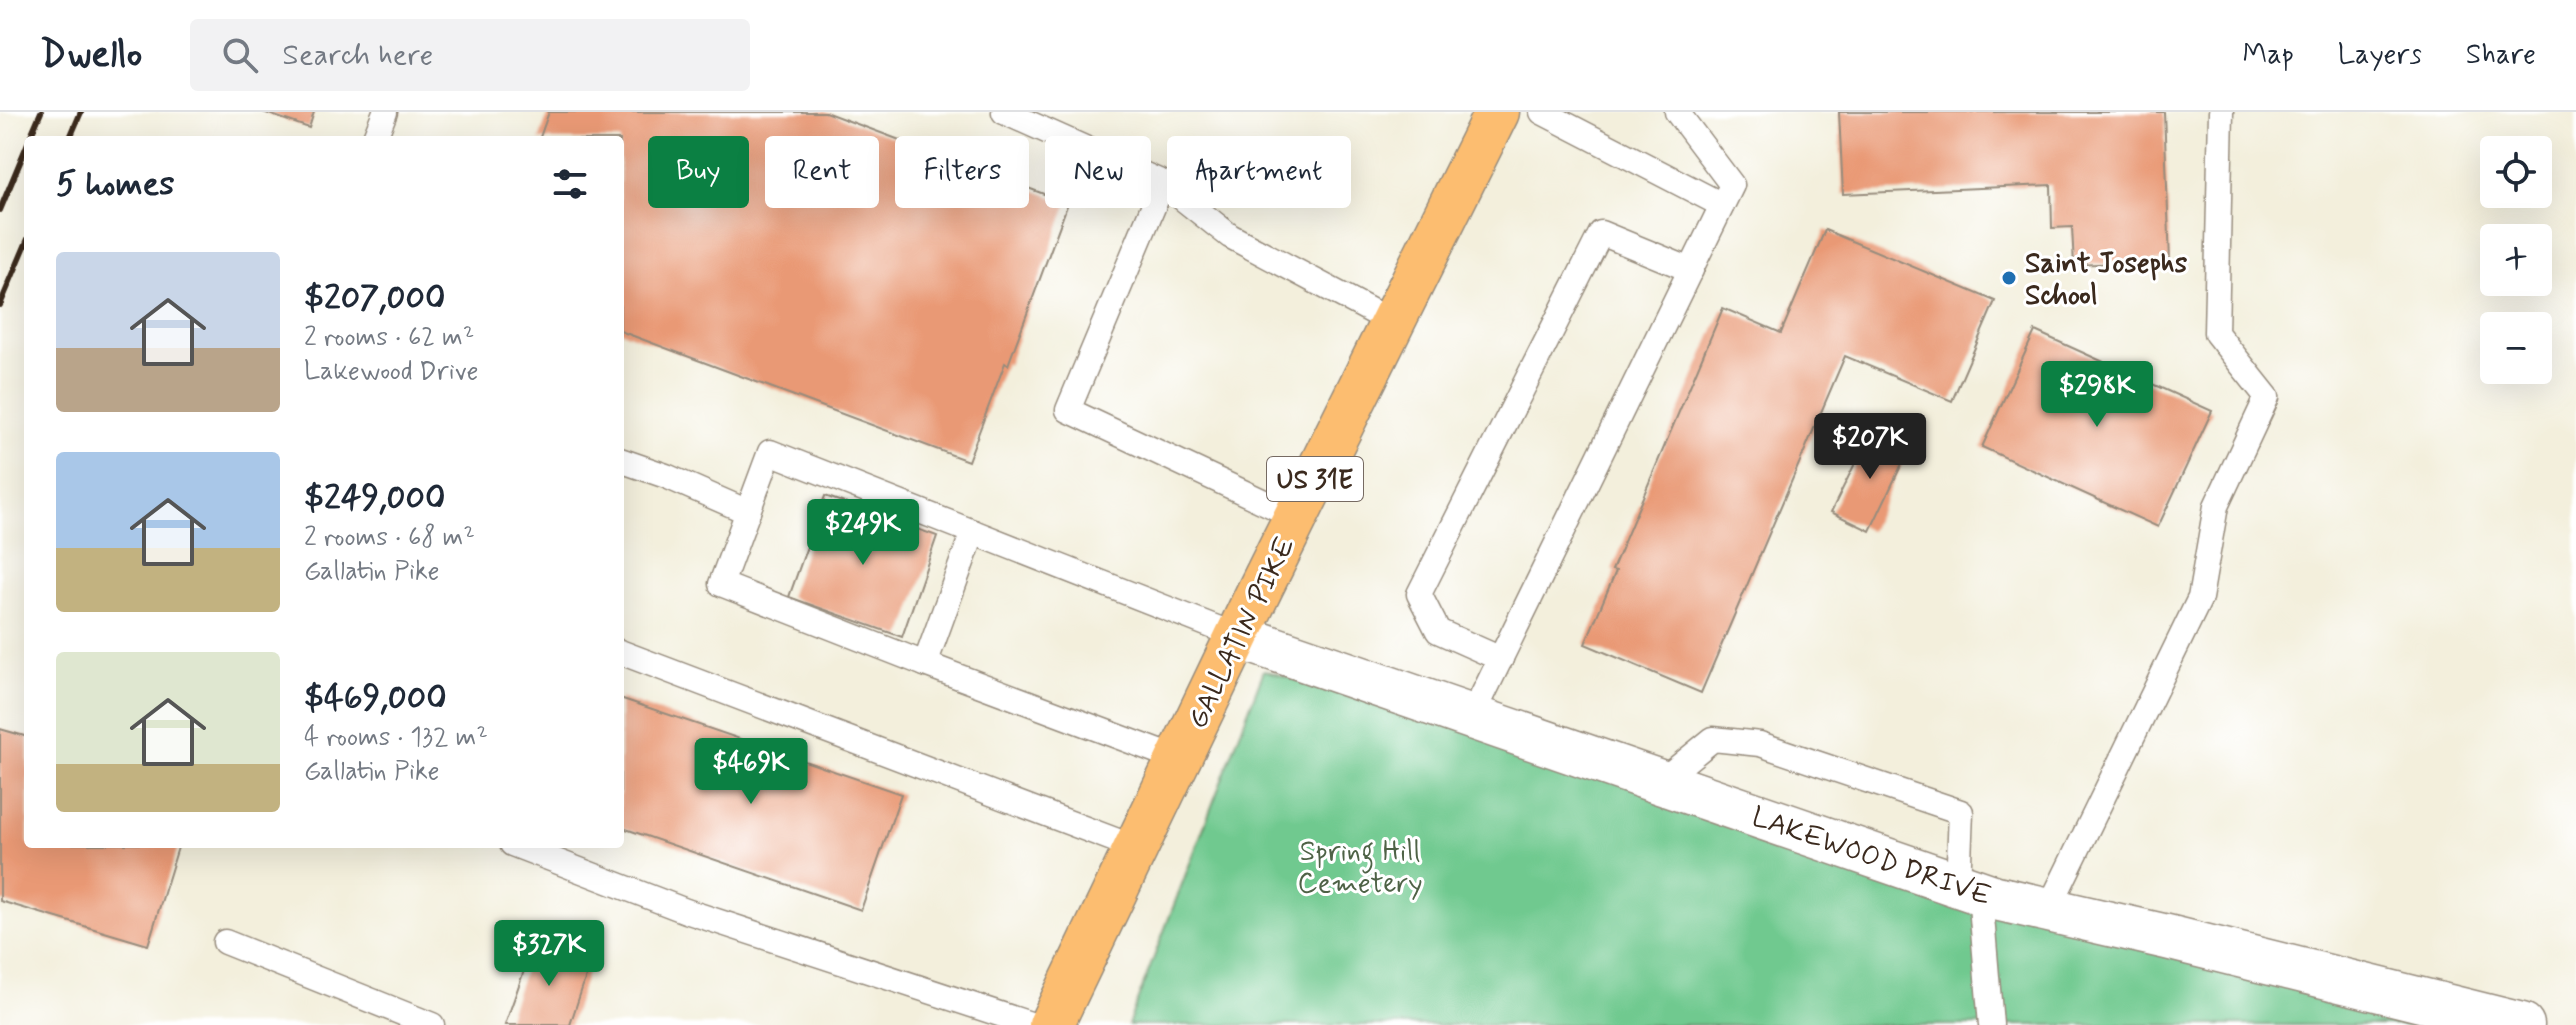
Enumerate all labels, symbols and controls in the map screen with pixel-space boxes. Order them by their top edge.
search box [190,19,750,91]
text: Dwello [40,31,142,80]
icon: search [218,33,262,77]
text: Search here [282,36,433,75]
text: Map [2243,37,2294,74]
text: Layers [2338,37,2422,74]
text: Share [2466,37,2536,74]
chip: Buy [648,136,749,208]
chip: Rent [765,136,879,208]
chip: Filters [895,136,1029,208]
chip: New [1045,136,1151,208]
chip: Apartment [1167,136,1351,208]
map controls [2480,136,2552,384]
button: locate [2480,136,2552,208]
text: 5 homes [56,162,174,207]
icon: filters [548,162,592,206]
button: + [2480,224,2552,296]
place label: Saint Josephs School [2025,246,2188,315]
marker: Saint Josephs School [2000,269,2018,287]
text: $207,000 [304,276,445,321]
icon: home [120,284,216,380]
button: − [2480,312,2552,384]
text: 2 rooms · 62 m² [304,321,474,355]
text: Lakewood Drive [304,355,478,389]
pin: $298K [2041,361,2153,429]
text: $298K [2059,370,2135,404]
pin: $207K [1814,413,1926,481]
text: $207K [1832,422,1908,456]
road number: US 31E [1267,457,1363,501]
text: $249,000 [304,476,445,521]
icon: home [120,484,216,580]
pin: $249K [807,499,919,567]
text: $249K [825,508,901,542]
text: 2 rooms · 68 m² [304,521,475,555]
street label: GALLATIN PIKE [1180,531,1305,735]
text: Gallatin Pike [304,555,440,589]
text: $469,000 [304,676,447,721]
icon: home [120,684,216,780]
text: 4 rooms · 132 m² [304,721,488,755]
pin: $469K [695,738,807,806]
text: $469K [713,747,789,781]
text: Gallatin Pike [304,755,440,789]
street label: LAKEWOOD DRIVE [1747,799,1996,916]
park label: Spring Hill Cemetery [1298,834,1422,903]
pin: $327K [493,920,605,988]
text: $327K [512,929,586,963]

